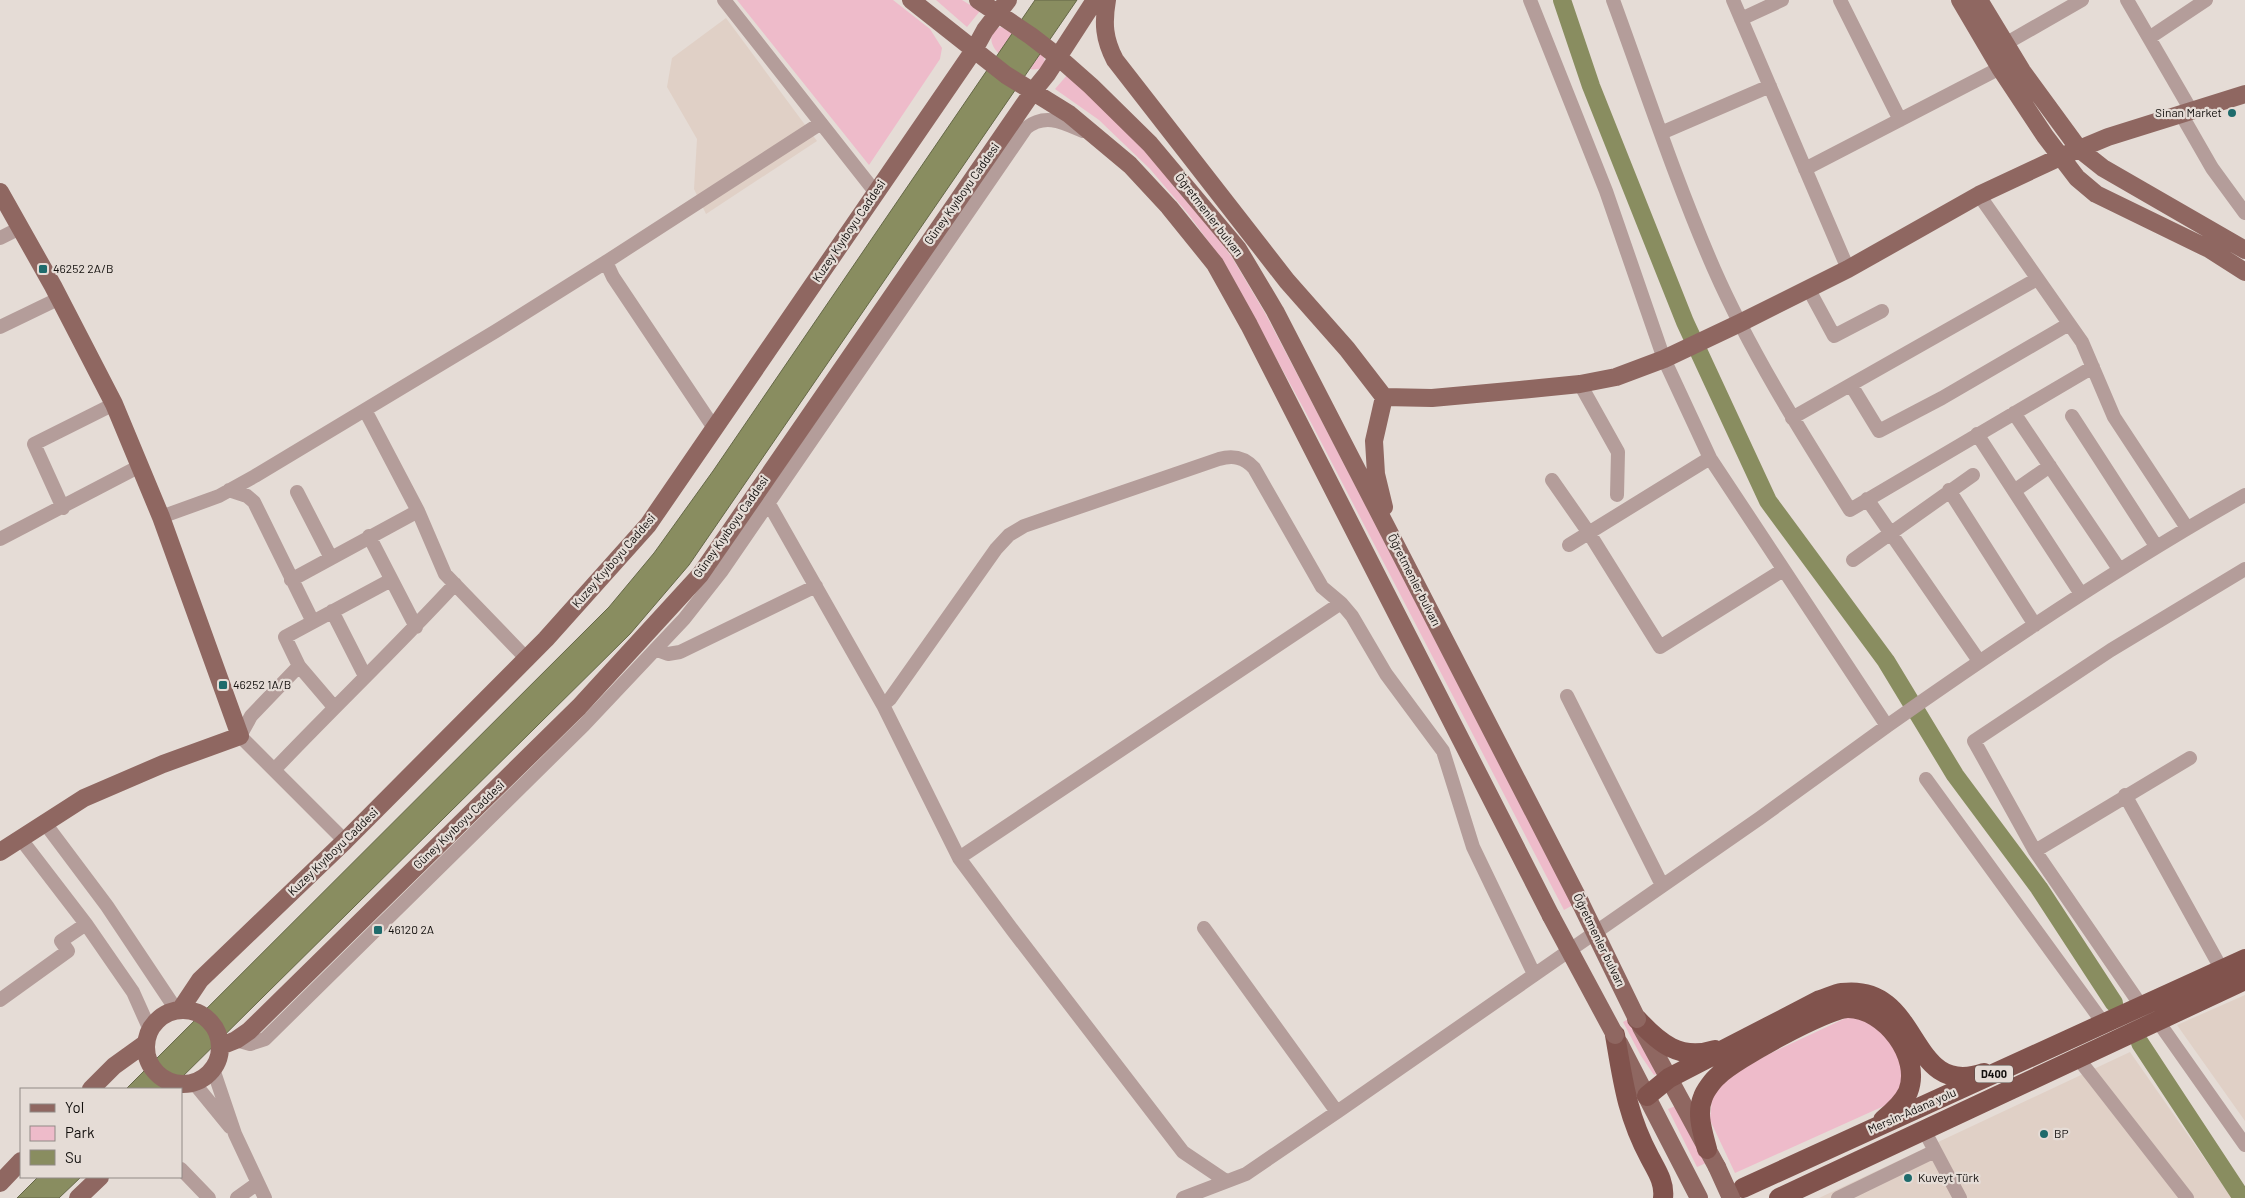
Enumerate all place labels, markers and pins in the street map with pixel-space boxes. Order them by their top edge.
place label: Sinan Market [2155,105,2222,119]
marker: Sinan Market [2226,107,2238,119]
place label: 46252 2A/B [53,261,114,275]
marker: 46252 2A/B [37,263,49,275]
place label: 46252 1A/B [233,677,291,691]
marker: 46252 1A/B [217,679,229,691]
place label: 46120 2A [388,922,434,936]
marker: 46120 2A [372,924,384,936]
place label: BP [2054,1126,2069,1140]
marker: BP [2038,1128,2050,1140]
place label: Kuveyt Türk [1918,1170,1979,1184]
marker: Kuveyt Türk [1902,1172,1914,1184]

